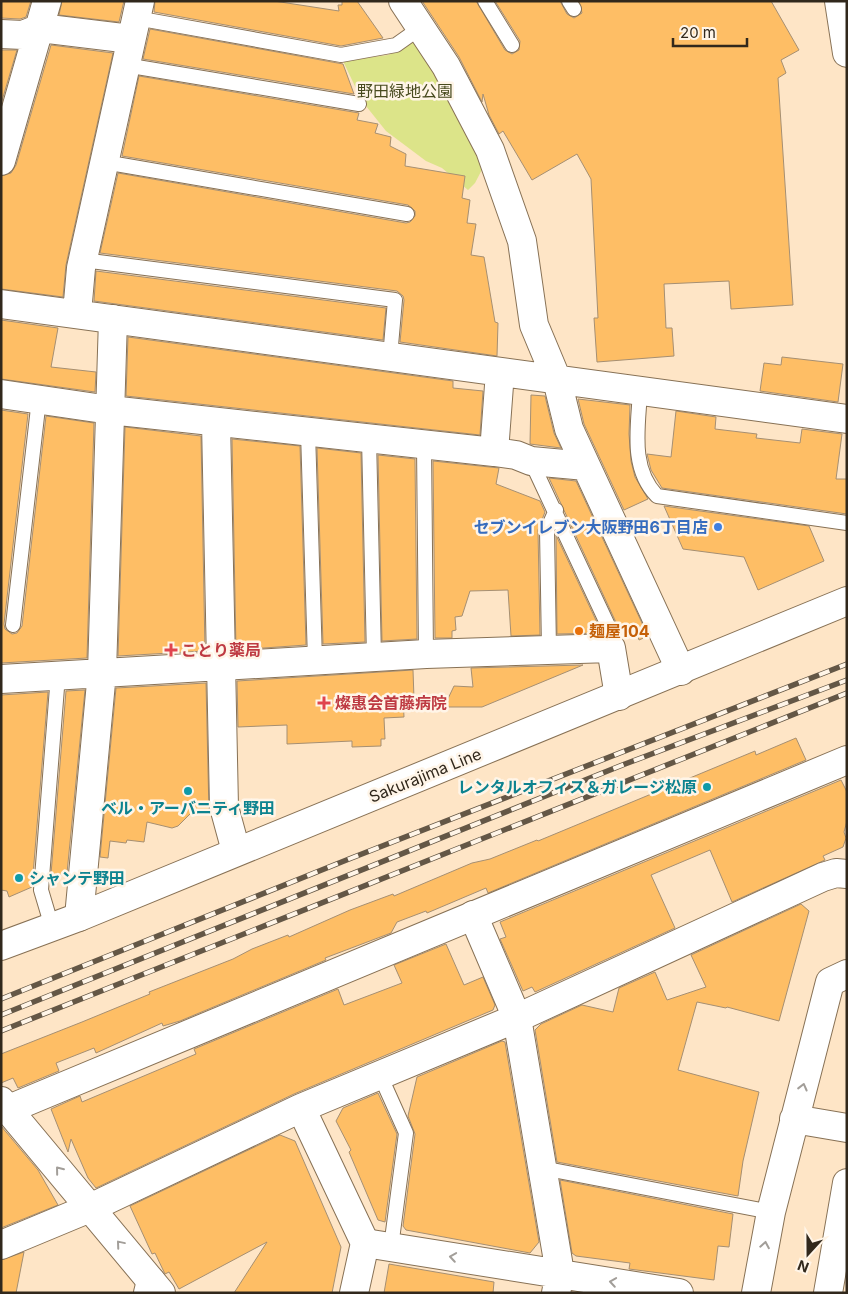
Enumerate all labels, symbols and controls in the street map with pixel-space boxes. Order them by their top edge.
scale bar [673,15,747,47]
text: 20 m [680,23,716,42]
park label: 野田緑地公園 [357,81,453,101]
place label: セブンイレブン大阪野田6丁目店 [474,517,708,537]
marker: セブンイレブン大阪野田6丁目店 [712,521,724,533]
place label: 麺屋104 [589,621,650,641]
marker: 麺屋104 [573,625,585,637]
place label: ことり薬局 [181,640,261,660]
marker: ことり薬局 [165,644,177,656]
place label: 燦惠会首藤病院 [335,693,447,713]
marker: 燦惠会首藤病院 [317,696,331,710]
street label: Sakurajima Line [366,743,484,807]
place label: レンタルオフィス＆ガレージ松原 [458,777,697,797]
marker: レンタルオフィス＆ガレージ松原 [701,781,713,793]
marker: ベル・アーバニティ野田 [182,785,194,797]
place label: ベル・アーバニティ野田 [101,798,275,818]
place label: シャンテ野田 [29,868,125,888]
marker: シャンテ野田 [13,872,25,884]
one-way arrow [797,1082,808,1091]
one-way arrow [56,1167,64,1176]
north arrow [783,1229,833,1279]
one-way arrow [759,1240,769,1249]
one-way arrow [117,1241,126,1250]
one-way arrow [449,1252,457,1262]
text: N [795,1257,811,1276]
one-way arrow [609,1277,617,1288]

